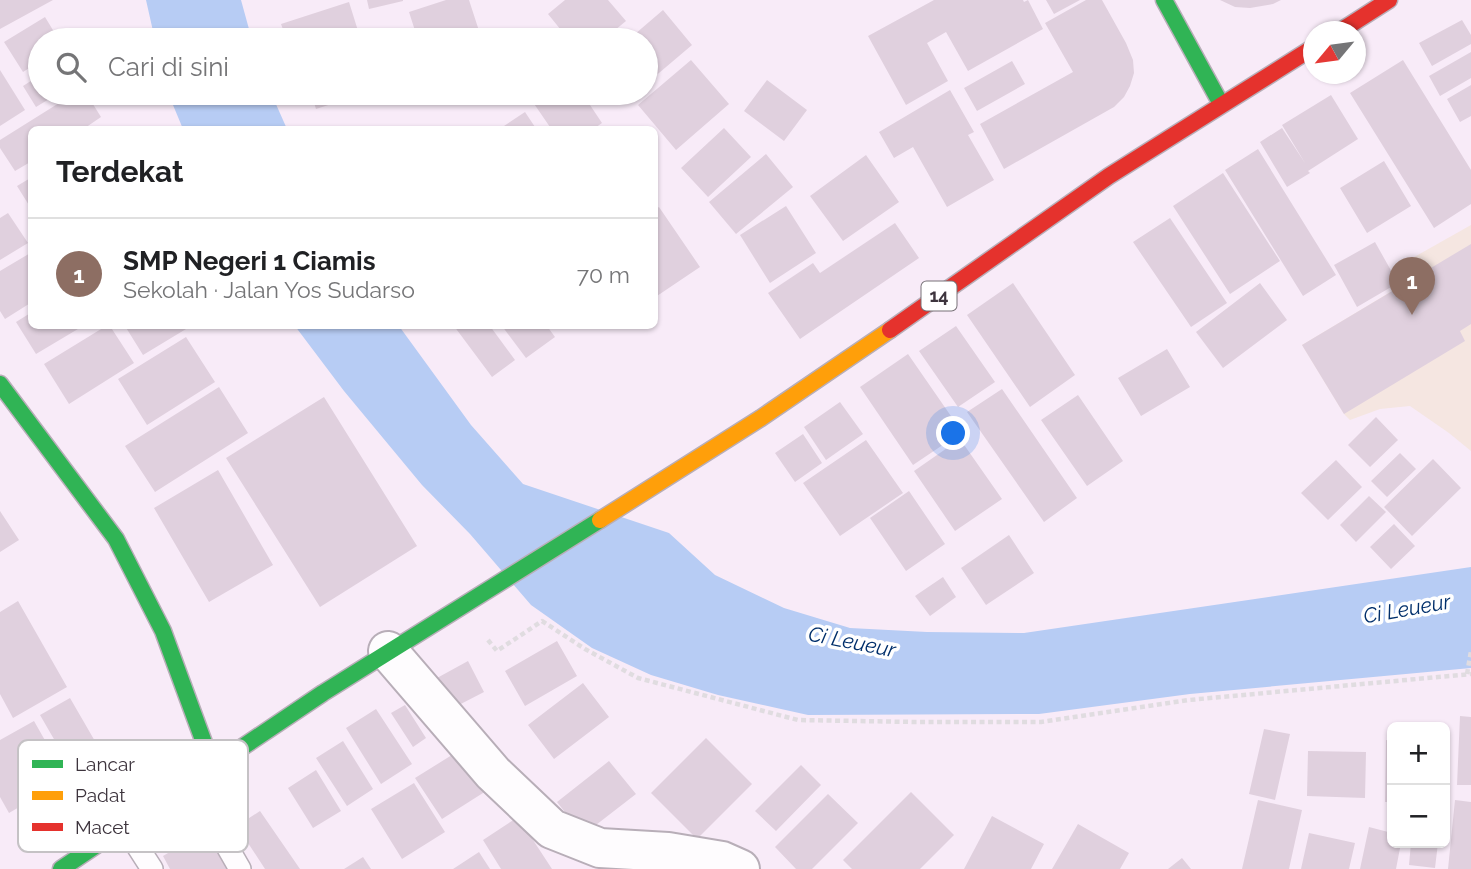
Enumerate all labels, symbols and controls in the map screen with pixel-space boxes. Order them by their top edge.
north arrow [1303,21,1366,84]
search box [28,28,658,105]
icon: search [52,48,90,86]
text: Cari di sini [108,52,229,82]
text: Terdekat [56,154,184,189]
text: SMP Negeri 1 Ciamis [123,246,376,276]
pin: 1 [1389,257,1435,315]
text: 1 [73,261,85,288]
text: 70 m [577,261,630,288]
text: Sekolah · Jalan Yos Sudarso [123,276,415,303]
road number: 14 [922,282,956,310]
your location [936,416,970,450]
water label: Ci Leueur [1361,588,1453,628]
water label: Ci Leueur [806,621,899,662]
map controls [1387,722,1450,848]
button: + [1387,722,1450,785]
legend [18,740,248,852]
text: Lancar [75,753,135,775]
text: Padat [75,784,126,806]
button: − [1387,785,1450,848]
text: Macet [75,816,130,838]

